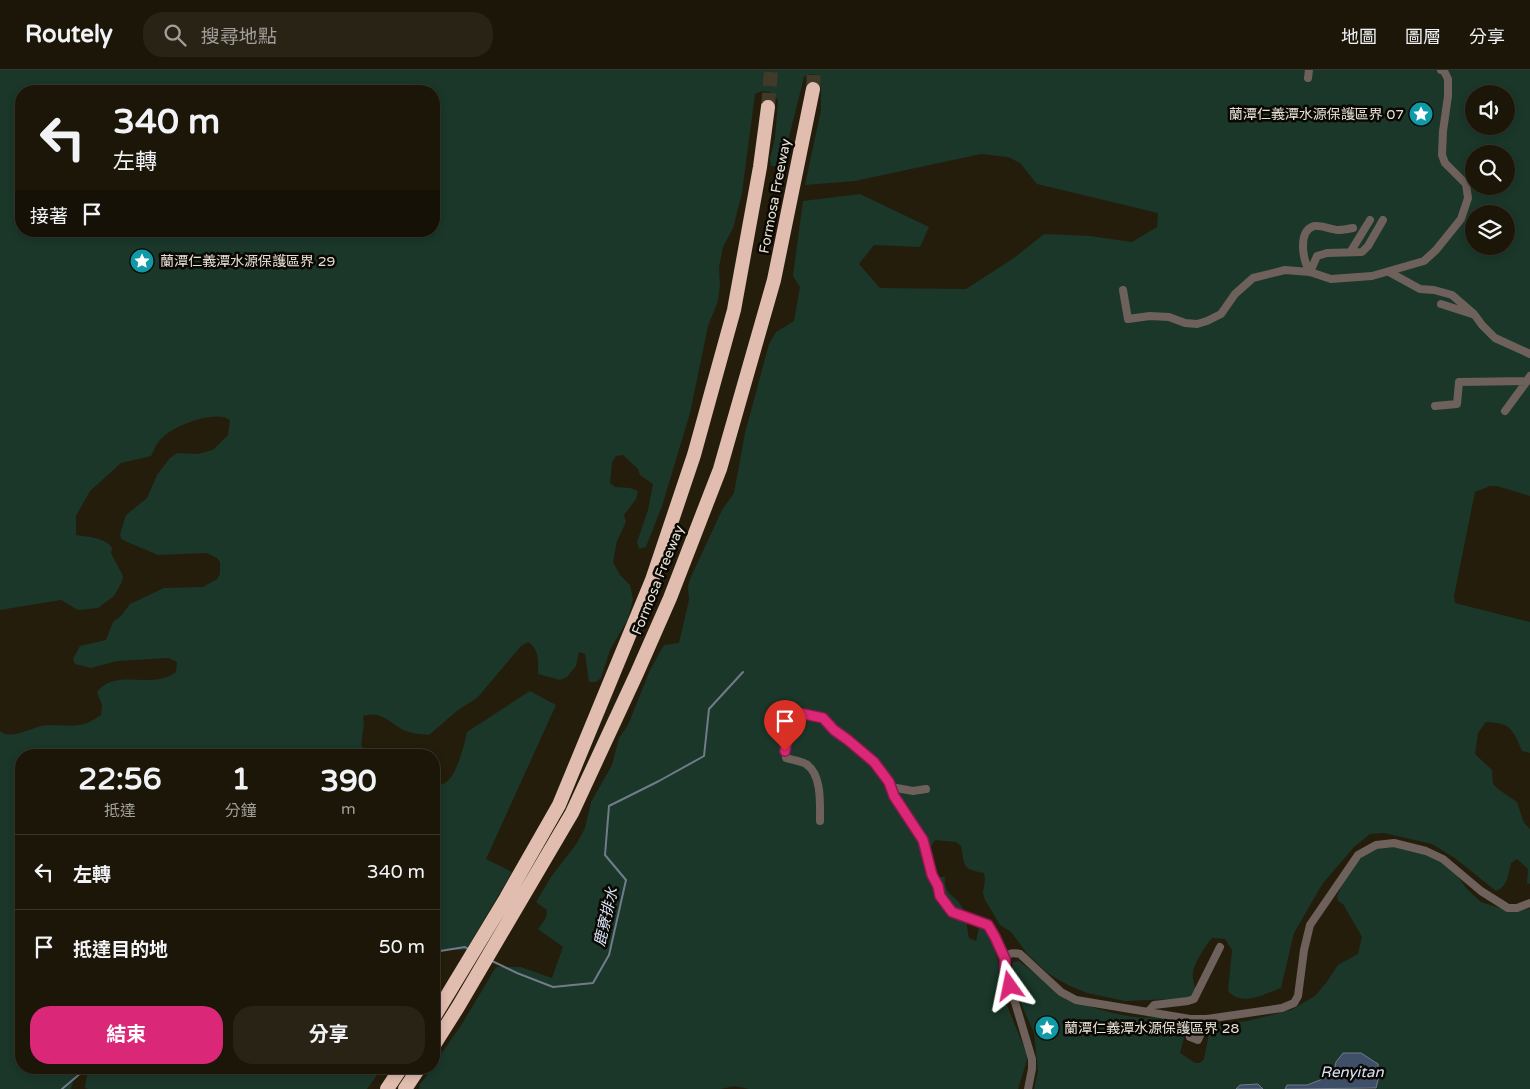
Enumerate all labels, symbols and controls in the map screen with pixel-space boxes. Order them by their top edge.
search box [143,12,493,57]
text: Routely [25,20,113,49]
icon: search [161,21,189,49]
text: 搜尋地點 [201,26,277,48]
text: 地圖 [1341,26,1377,48]
text: 圖層 [1405,26,1441,48]
text: 分享 [1469,26,1505,48]
map controls [1465,85,1515,255]
button: sound [1465,85,1515,135]
text: 340 m [113,101,220,143]
place icon: 蘭潭仁義潭水源保護區界 07 [1408,101,1434,127]
icon: left [30,105,95,170]
place label: 蘭潭仁義潭水源保護區界 07 [1229,106,1404,123]
street label: Formosa Freeway [756,137,795,255]
button: search [1465,145,1515,195]
text: 左轉 [113,149,157,175]
icon: arrive [78,200,106,228]
button: layers [1465,205,1515,255]
text: 接著 [30,206,68,228]
place icon: 蘭潭仁義潭水源保護區界 29 [129,248,155,274]
place label: 蘭潭仁義潭水源保護區界 29 [160,253,335,270]
street label: Formosa Freeway [628,522,688,637]
pin [764,700,806,751]
icon: arrive [771,707,799,735]
text: 22:56 [78,761,161,798]
text: 1 [231,761,250,798]
text: 390 [320,763,377,800]
text: m [341,799,356,819]
text: 抵達 [104,801,136,821]
text: 分鐘 [225,801,257,821]
icon: left [30,858,58,886]
text: 340 m [367,861,425,883]
text: 左轉 [73,864,111,886]
water label: 鹿寮排水 [590,885,622,948]
icon: arrive [30,933,58,961]
text: 50 m [379,936,425,958]
text: 抵達目的地 [73,939,168,961]
position arrow [983,959,1035,1011]
button: 結束 [30,1006,223,1064]
button: 分享 [233,1006,425,1064]
place icon: 蘭潭仁義潭水源保護區界 28 [1034,1015,1060,1041]
place label: 蘭潭仁義潭水源保護區界 28 [1064,1020,1239,1037]
water label: Renyitan [1320,1063,1384,1081]

